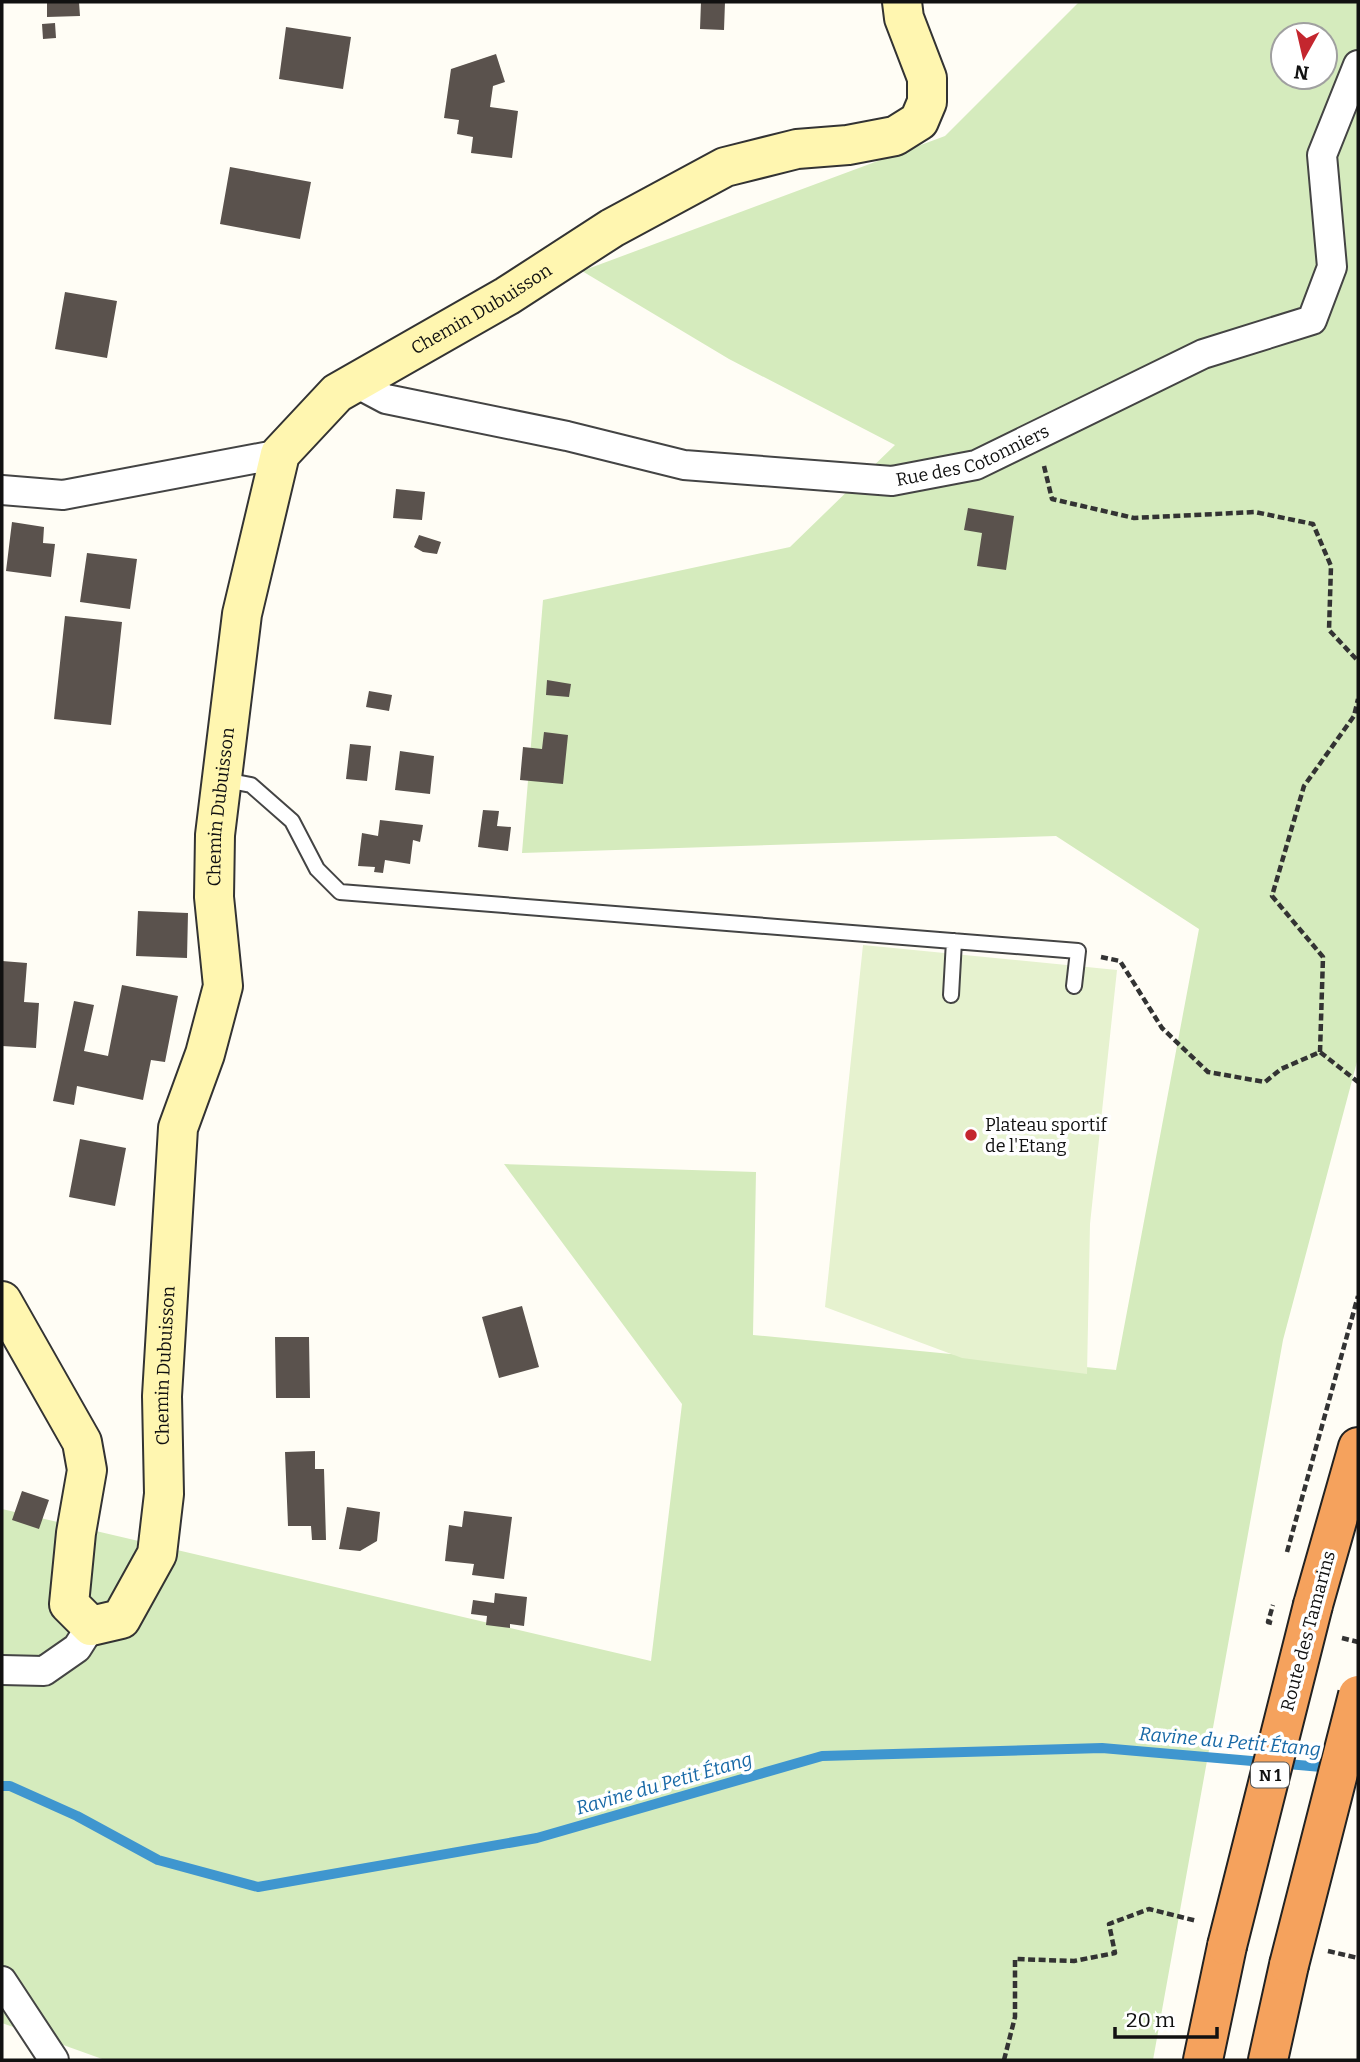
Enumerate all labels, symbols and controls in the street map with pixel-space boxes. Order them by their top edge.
north arrow [1269,21,1339,91]
text: N [1293,60,1311,85]
street label: Chemin Dubuisson [407,259,556,359]
street label: Rue des Cotonniers [894,420,1053,491]
street label: Chemin Dubuisson [203,726,239,887]
place label: Plateau sportif de l'Etang [985,1114,1109,1157]
marker: Plateau sportif de l'Etang [963,1127,979,1143]
street label: Chemin Dubuisson [151,1285,180,1446]
street label: Route des Tamarins [1276,1549,1340,1713]
water label: Ravine du Petit Étang [1138,1722,1322,1761]
water label: Ravine du Petit Étang [573,1747,755,1820]
road number: N 1 [1251,1763,1289,1788]
scale bar [1115,1996,1216,2040]
text: 20 m [1126,2007,1175,2033]

